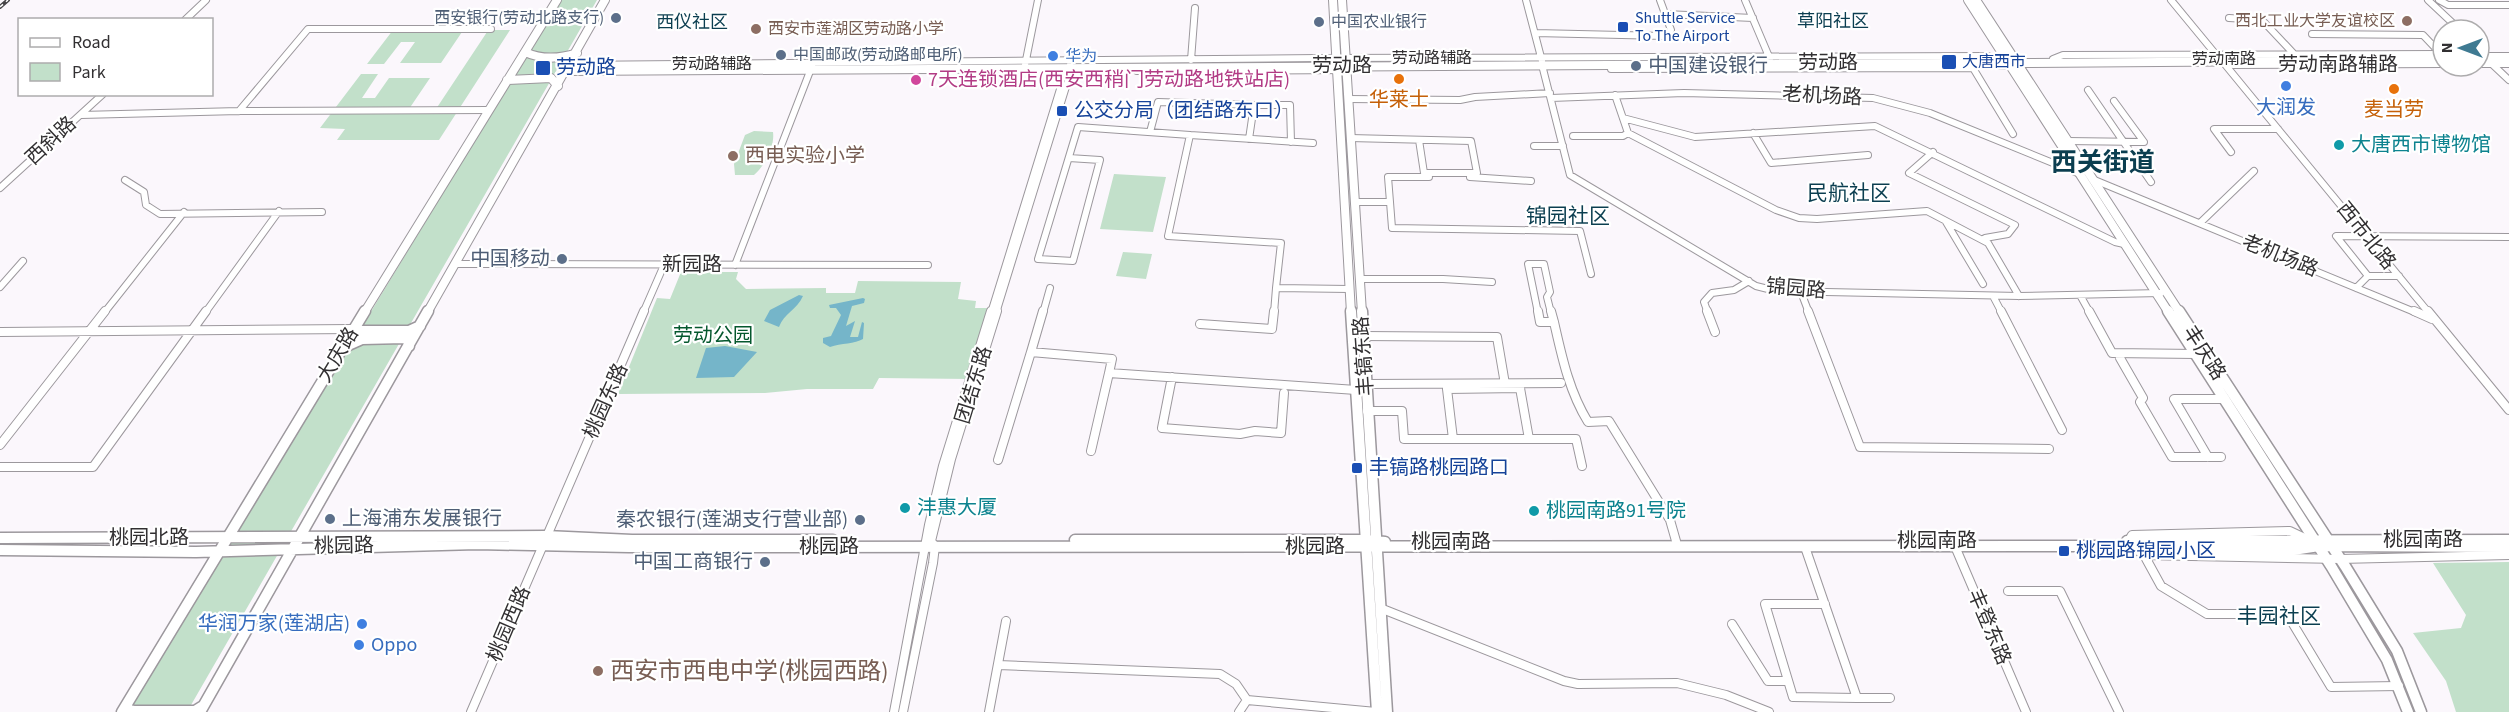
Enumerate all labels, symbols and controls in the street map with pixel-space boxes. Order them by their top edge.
place label: 西安银行(劳动北路支行) [434,7,604,29]
place label: Shuttle Service To The Airport [1635,7,1735,47]
district label: 草阳社区 [1797,9,1869,34]
district label: 西仪社区 [656,10,728,35]
place label: 西北工业大学友谊校区 [2235,10,2395,32]
marker: 西安银行(劳动北路支行) [609,11,623,25]
place label: 中国农业银行 [1331,11,1427,33]
marker: 西北工业大学友谊校区 [2400,14,2414,28]
marker: 中国农业银行 [1312,15,1326,29]
legend [18,18,213,96]
place label: 西安市莲湖区劳动路小学 [768,18,944,40]
north arrow [2431,18,2491,78]
marker: Shuttle Service To The Airport [1616,20,1630,34]
marker: 西安市莲湖区劳动路小学 [749,22,763,36]
text: Road [72,30,111,55]
text: N [2436,43,2458,53]
place label: 中国邮政(劳动路邮电所) [793,44,963,66]
place label: 华为 [1065,45,1097,67]
street label: 劳动路辅路 [1392,47,1472,69]
marker: 中国邮政(劳动路邮电所) [774,48,788,62]
street label: 劳动南路 [2192,48,2256,70]
marker: 华为 [1046,49,1060,63]
street label: 劳动路 [1798,49,1858,77]
place label: 大唐西市 [1962,51,2026,73]
street label: 劳动南路辅路 [2278,51,2398,79]
street label: 劳动路 [1312,52,1372,80]
place label: 中国建设银行 [1648,52,1768,80]
street label: 劳动路辅路 [672,53,752,75]
marker: 大唐西市 [1940,53,1958,71]
place label: 劳动路 [556,54,616,82]
marker: 劳动路 [534,59,552,77]
marker: 中国建设银行 [1629,59,1643,73]
text: Park [72,60,106,85]
place label: 7天连锁酒店(西安西稍门劳动路地铁站店) [928,66,1290,94]
marker: 华莱士 [1392,72,1406,86]
marker: 7天连锁酒店(西安西稍门劳动路地铁站店) [909,73,923,87]
marker: 大润发 [2279,79,2293,93]
street label: 老机场路 [1781,80,1863,112]
marker: 麦当劳 [2387,82,2401,96]
place label: 华莱士 [1369,86,1429,114]
place label: 大润发 [2256,94,2316,122]
place label: 麦当劳 [2364,96,2424,124]
place label: 公交分局（团结路东口） [1074,97,1294,125]
marker: 公交分局（团结路东口） [1055,104,1069,118]
street label: 西斜路 [20,110,82,172]
place label: 大唐西市博物馆 [2351,131,2491,159]
marker: 大唐西市博物馆 [2332,138,2346,152]
place label: 西电实验小学 [745,142,865,170]
district label: 西关街道 [2051,144,2155,181]
marker: 西电实验小学 [726,149,740,163]
district label: 民航社区 [1807,178,1891,208]
street label: 西市北路 [2330,196,2402,276]
district label: 锦园社区 [1526,201,1610,231]
street label: 老机场路 [2238,228,2322,284]
place label: 中国移动 [470,245,550,273]
street label: 新园路 [662,251,722,279]
marker: 中国移动 [555,252,569,266]
street label: 锦园路 [1765,272,1827,306]
street label: 丰镐东路 [1347,315,1381,397]
street label: 丰庆路 [2176,320,2232,386]
street label: 大庆路 [311,322,365,388]
park label: 劳动公园 [673,322,753,350]
street label: 团结东路 [949,343,999,427]
street label: 桃园东路 [577,359,635,443]
place label: 丰镐路桃园路口 [1369,454,1509,482]
marker: 丰镐路桃园路口 [1350,461,1364,475]
place label: 沣惠大厦 [917,494,997,522]
place label: 桃园南路91号院 [1546,497,1686,525]
marker: 沣惠大厦 [898,501,912,515]
marker: 桃园南路91号院 [1527,504,1541,518]
place label: 上海浦东发展银行 [342,505,502,533]
place label: 秦农银行(莲湖支行营业部) [616,506,848,534]
marker: 上海浦东发展银行 [323,512,337,526]
marker: 秦农银行(莲湖支行营业部) [853,513,867,527]
street label: 桃园北路 [109,524,189,552]
street label: 桃园南路 [2383,526,2463,554]
street label: 桃园南路 [1897,527,1977,555]
street label: 桃园南路 [1411,528,1491,556]
street label: 桃园路 [314,531,374,561]
street label: 桃园路 [799,533,859,561]
street label: 桃园路 [1285,533,1345,561]
place label: 桃园路锦园小区 [2076,537,2216,565]
marker: 桃园路锦园小区 [2057,544,2071,558]
place label: 中国工商银行 [633,548,753,576]
marker: 中国工商银行 [758,555,772,569]
street label: 桃园西路 [480,582,538,666]
street label: 丰登东路 [1960,585,2018,669]
district label: 丰园社区 [2237,601,2321,631]
place label: 华润万家(莲湖店) [198,610,350,638]
marker: 华润万家(莲湖店) [355,617,369,631]
place label: Oppo [371,631,417,659]
marker: Oppo [352,638,366,652]
place label: 西安市西电中学(桃园西路) [610,654,889,689]
marker: 西安市西电中学(桃园西路) [591,664,605,678]

